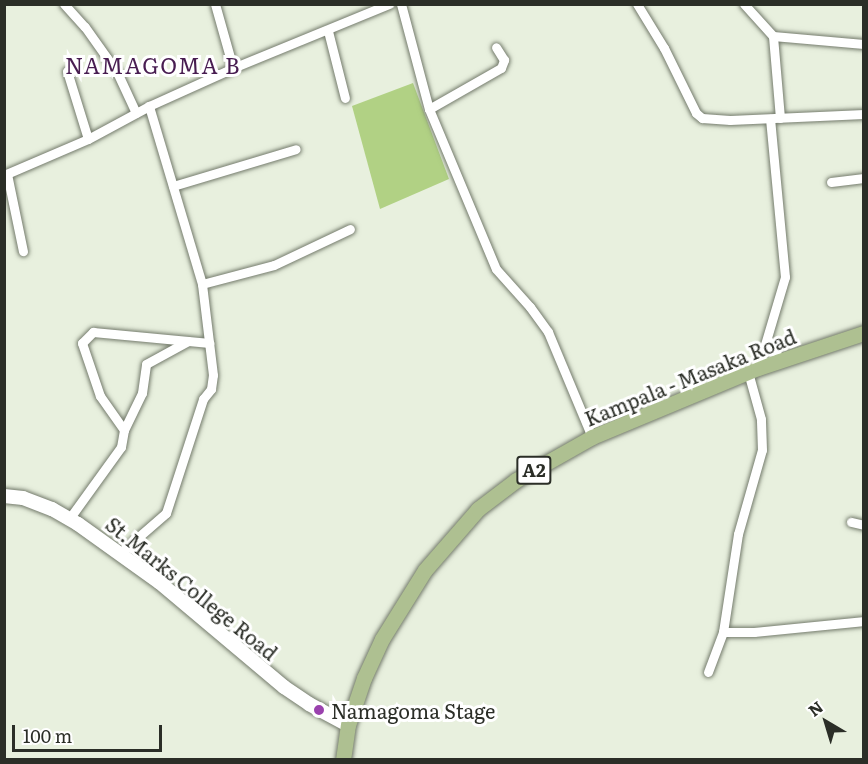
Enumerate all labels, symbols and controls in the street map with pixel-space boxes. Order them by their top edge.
district label: NAMAGOMA B [65,52,241,78]
street label: Kampala - Masaka Road [581,324,799,430]
road number: A2 [516,455,552,485]
street label: St.Marks College Road [101,511,283,665]
north arrow [796,692,856,752]
text: N [802,694,828,721]
place label: Namagoma Stage [331,698,495,722]
marker: Namagoma Stage [312,703,326,717]
scale bar [15,713,165,751]
text: 100 m [23,722,72,749]

